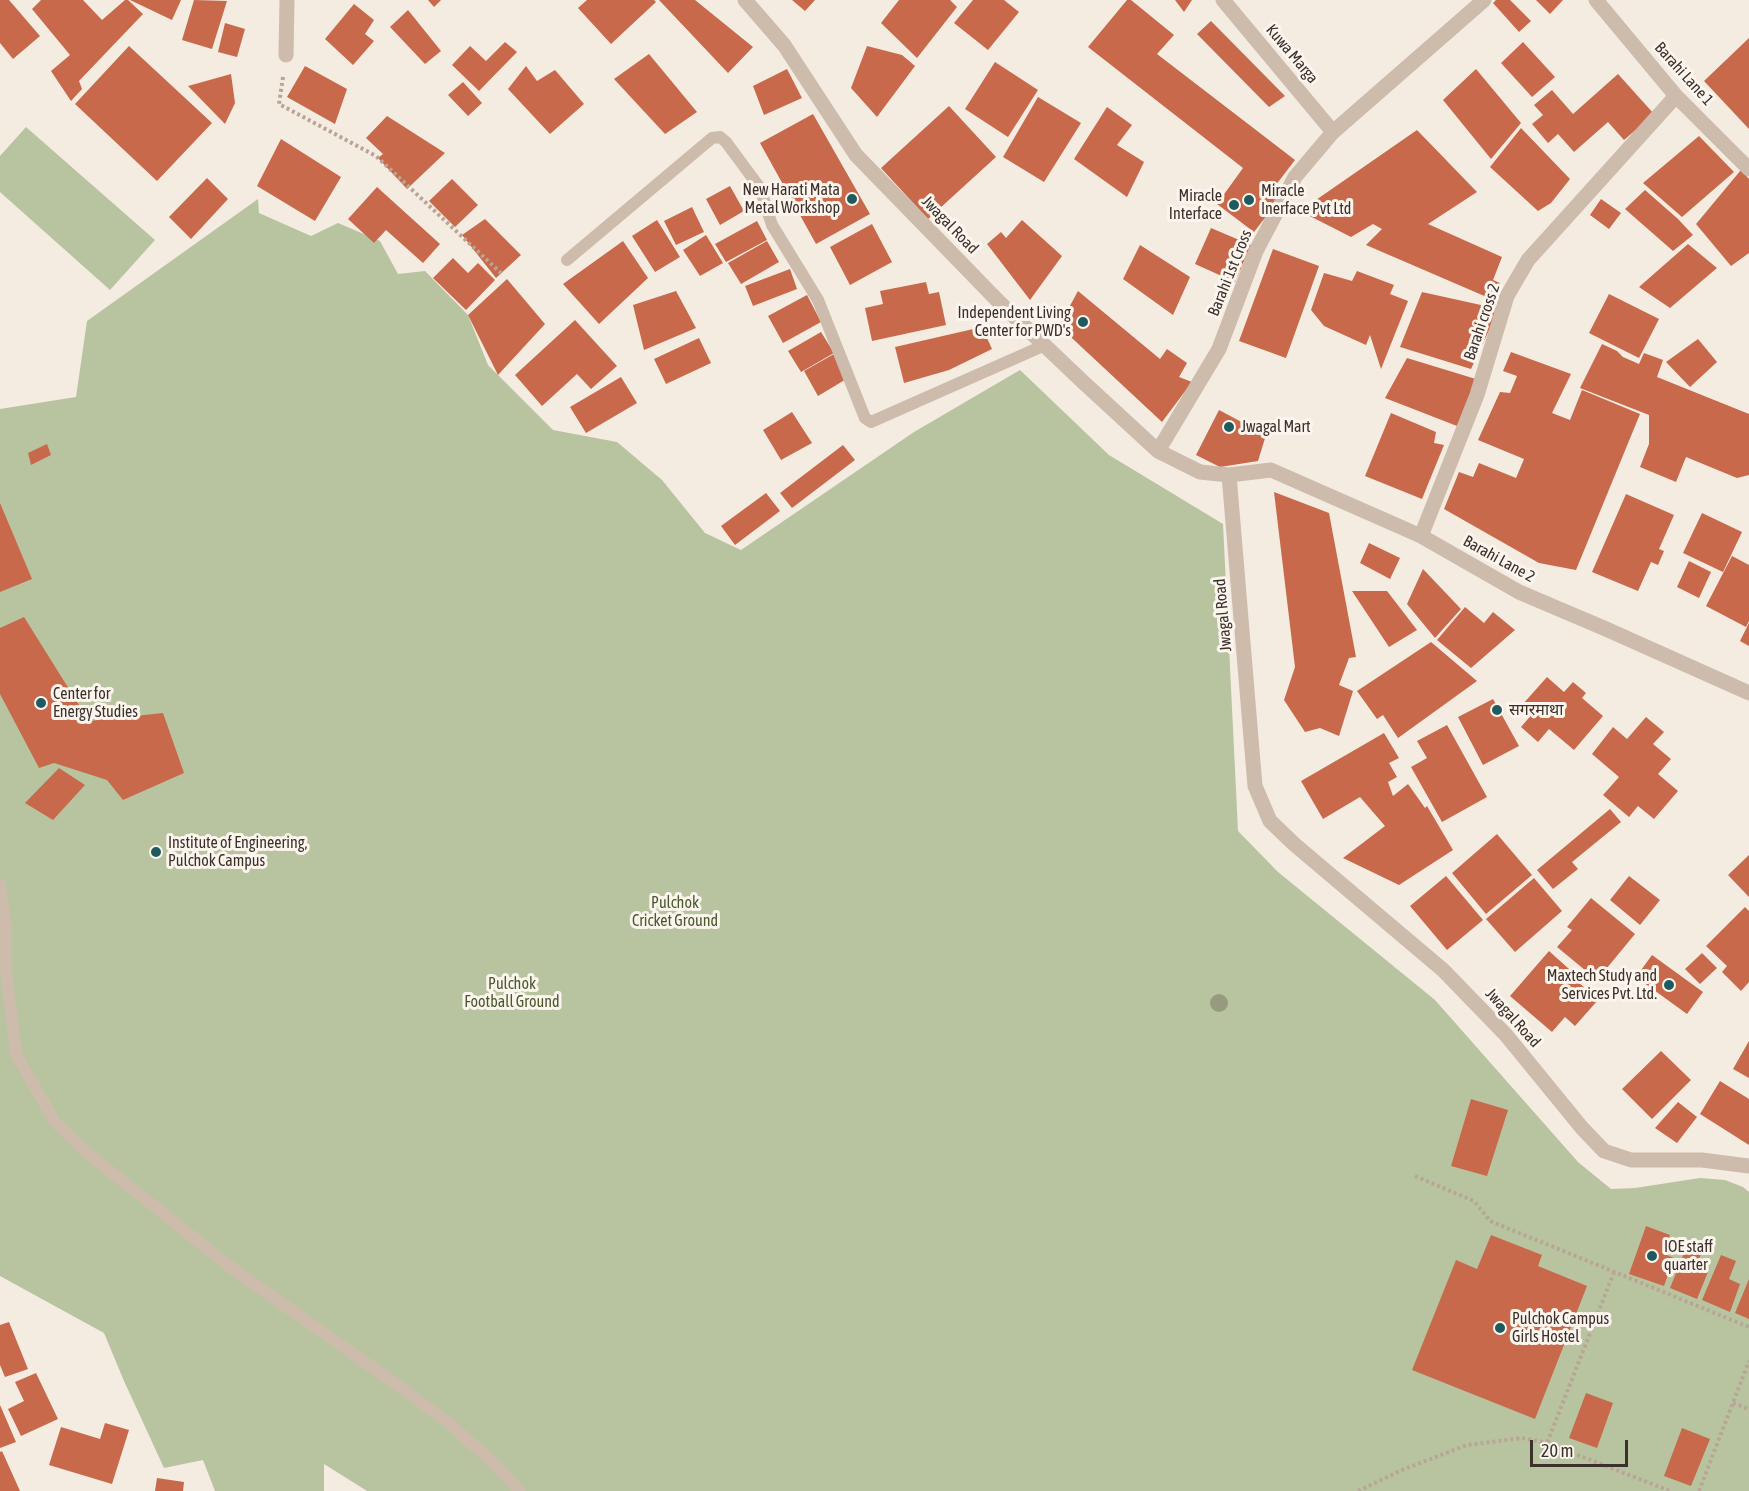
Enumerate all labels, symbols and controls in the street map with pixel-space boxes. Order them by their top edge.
street label: Kuwa Marga [1262,21,1322,87]
street label: Barahi Lane 1 [1650,38,1718,110]
place label: New Harati Mata Metal Workshop [742,180,840,218]
place label: Miracle Inerface Pvt Ltd [1261,181,1351,219]
place label: Miracle Interface [1169,186,1222,224]
marker: New Harati Mata Metal Workshop [845,192,859,206]
street label: Jwagal Road [918,192,982,258]
marker: Miracle Inerface Pvt Ltd [1242,193,1256,207]
marker: Miracle Interface [1227,198,1241,212]
street label: Barahi 1st Cross [1204,227,1256,319]
street label: Barahi cross 2 [1460,281,1504,363]
place label: Independent Living Center for PWD's [958,303,1071,341]
marker: Independent Living Center for PWD's [1076,315,1090,329]
place label: Jwagal Mart [1241,417,1311,437]
marker: Jwagal Mart [1222,420,1236,434]
street label: Barahi Lane 2 [1460,531,1538,587]
street label: Jwagal Road [1210,578,1236,652]
place label: Center for Energy Studies [53,684,138,722]
marker: Center for Energy Studies [34,696,48,710]
place label: सगरमाथा [1509,700,1563,720]
marker: सगरमाथा [1490,703,1504,717]
place label: Institute of Engineering, Pulchok Campus [168,833,307,871]
marker: Institute of Engineering, Pulchok Campus [149,845,163,859]
park label: Pulchok Cricket Ground [632,893,718,931]
place label: Maxtech Study and Services Pvt. Ltd. [1547,966,1657,1004]
park label: Pulchok Football Ground [464,974,560,1012]
marker: Maxtech Study and Services Pvt. Ltd. [1662,978,1676,992]
street label: Jwagal Road [1481,984,1545,1052]
place label: IOE staff quarter [1664,1237,1713,1275]
marker: IOE staff quarter [1645,1249,1659,1263]
place label: Pulchok Campus Girls Hostel [1512,1309,1609,1347]
marker: Pulchok Campus Girls Hostel [1493,1321,1507,1335]
scale bar [1533,1428,1630,1466]
text: 20 m [1541,1440,1573,1461]

